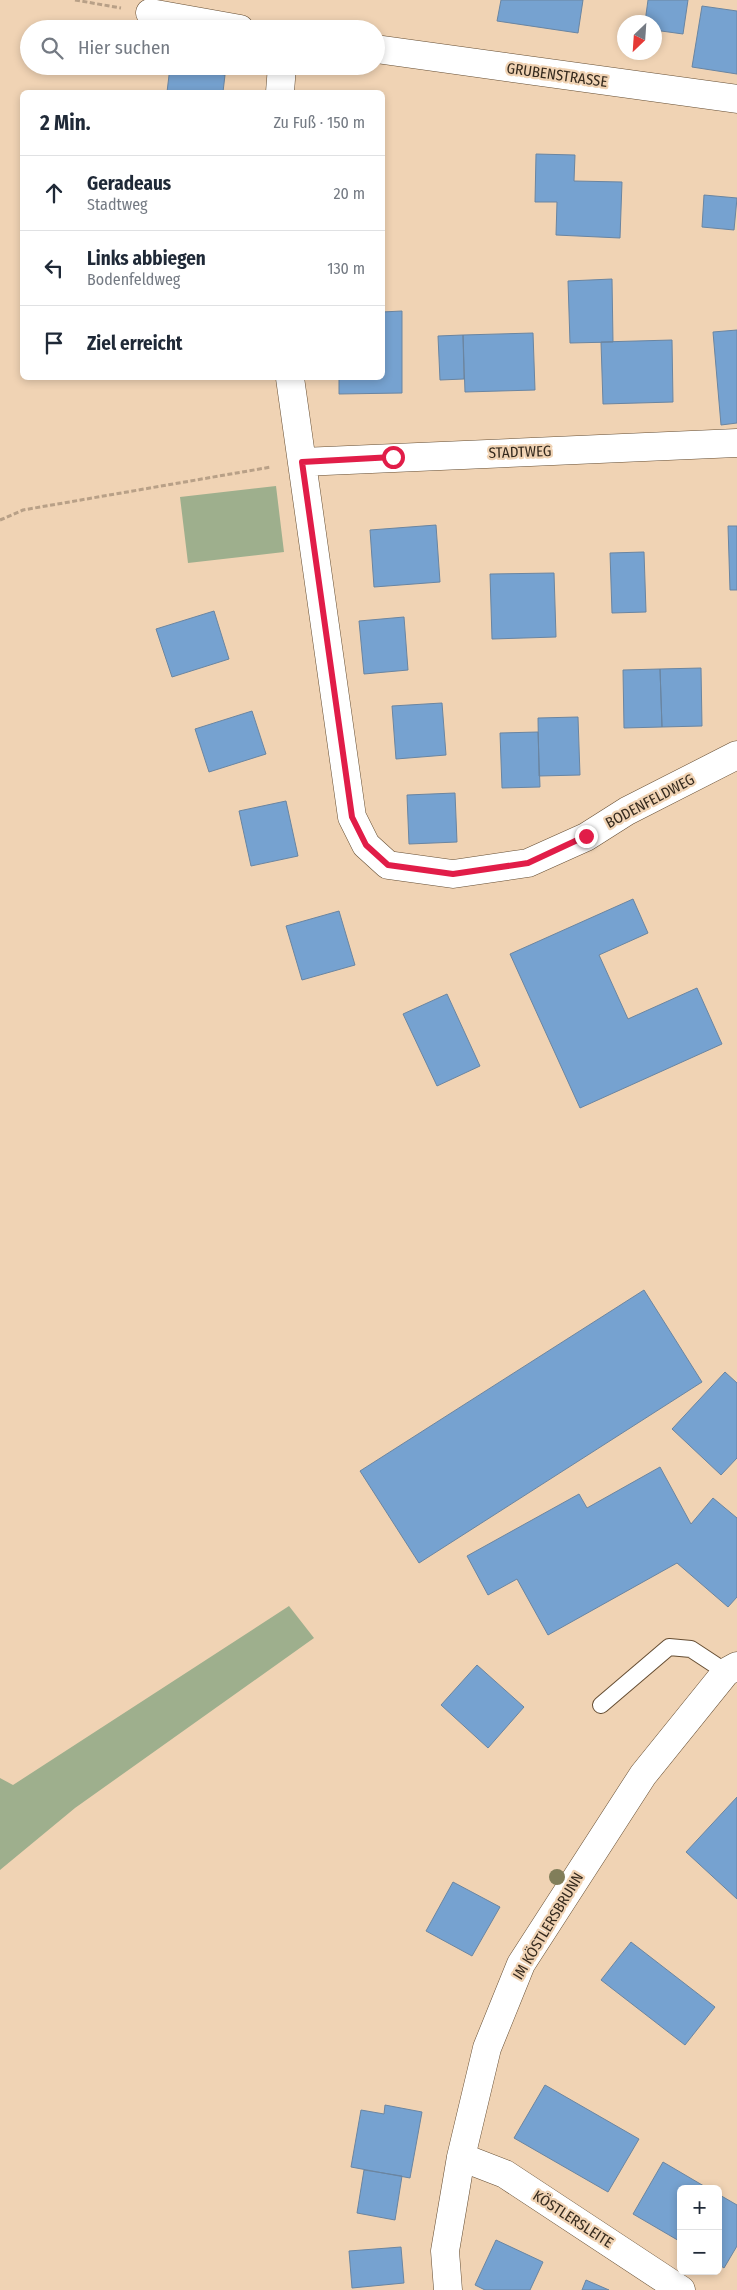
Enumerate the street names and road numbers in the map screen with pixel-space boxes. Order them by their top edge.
street label: GRUBENSTRASSE [505,59,609,91]
street label: STADTWEG [488,442,552,462]
street label: BODENFELDWEG [602,770,698,832]
street label: IM KÖSTLERSBRUNN [509,1869,587,1983]
street label: KÖSTLERSLEITE [530,2186,616,2252]

